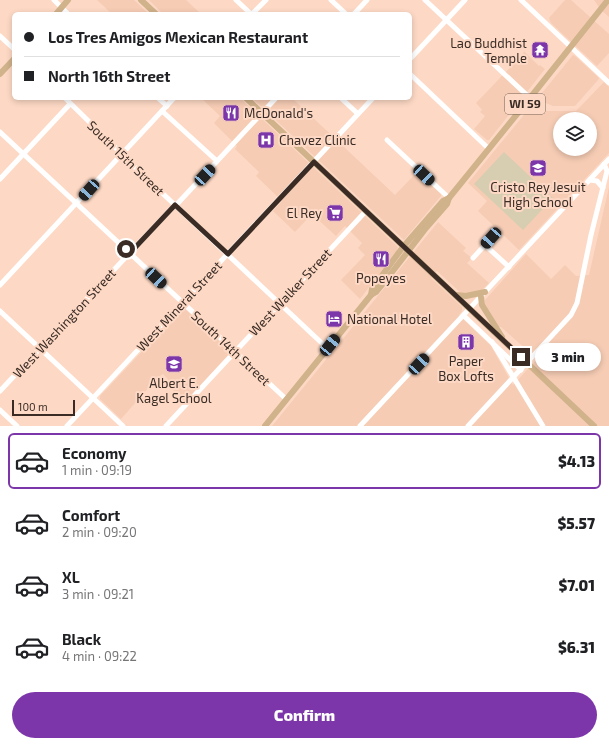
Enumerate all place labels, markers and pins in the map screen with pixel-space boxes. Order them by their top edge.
place label: Lao Buddhist Temple [450,35,527,66]
temple icon: Lao Buddhist Temple [530,40,550,60]
restaurant icon: McDonald's [221,103,241,123]
place label: McDonald's [244,105,313,121]
hospital icon: Chavez Clinic [256,130,276,150]
place label: Chavez Clinic [279,132,356,148]
school or university icon: Cristo Rey Jesuit High School [528,158,548,178]
place label: Cristo Rey Jesuit High School [490,179,586,210]
supermarket icon: El Rey [325,203,345,223]
place label: El Rey [286,205,322,221]
restaurant icon: Popeyes [371,249,391,269]
place label: Popeyes [356,270,406,286]
hotel icon: National Hotel [324,309,344,329]
place label: National Hotel [347,311,432,327]
building icon: Paper Box Lofts [456,332,476,352]
place label: Paper Box Lofts [438,353,494,384]
school or university icon: Albert E. Kagel School [164,354,184,374]
place label: Albert E. Kagel School [136,375,212,406]

